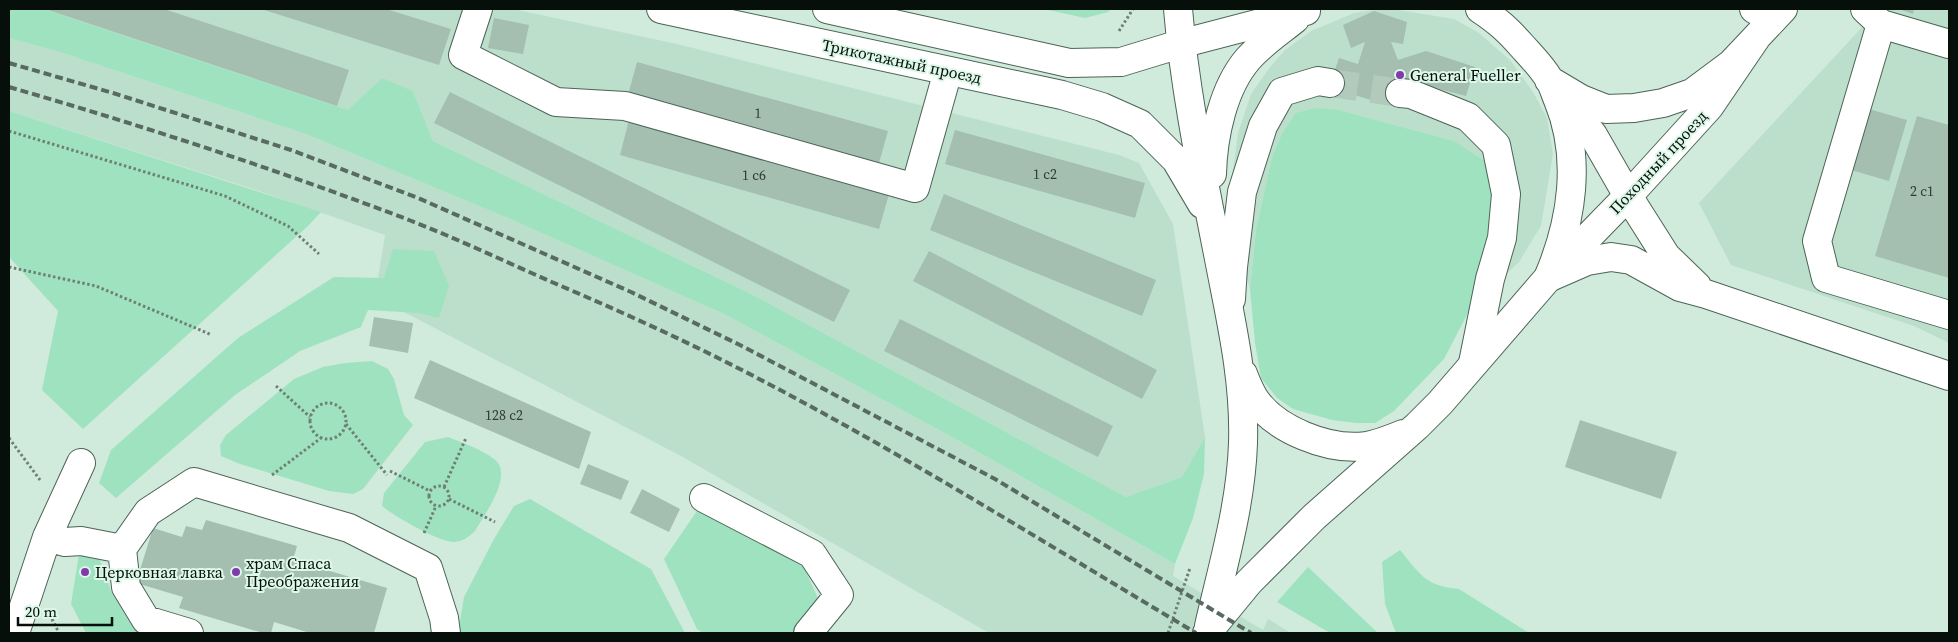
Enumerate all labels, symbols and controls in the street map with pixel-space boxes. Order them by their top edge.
street label: Трикотажный проезд [820,33,984,89]
place label: General Fueller [1410,64,1521,86]
marker: General Fueller [1394,69,1406,81]
house number: 1 [755,103,762,123]
street label: Походный проезд [1604,105,1712,219]
house number: 1 с2 [1033,164,1057,184]
house number: 1 с6 [742,165,766,185]
house number: 2 с1 [1910,181,1934,201]
house number: 128 с2 [485,405,523,425]
place label: храм Спаса Преображения [246,552,359,592]
place label: Церковная лавка [95,561,224,583]
marker: Церковная лавка [79,566,91,578]
marker: храм Спаса Преображения [230,566,242,578]
scale bar [18,594,111,626]
text: 20 m [25,601,57,622]

